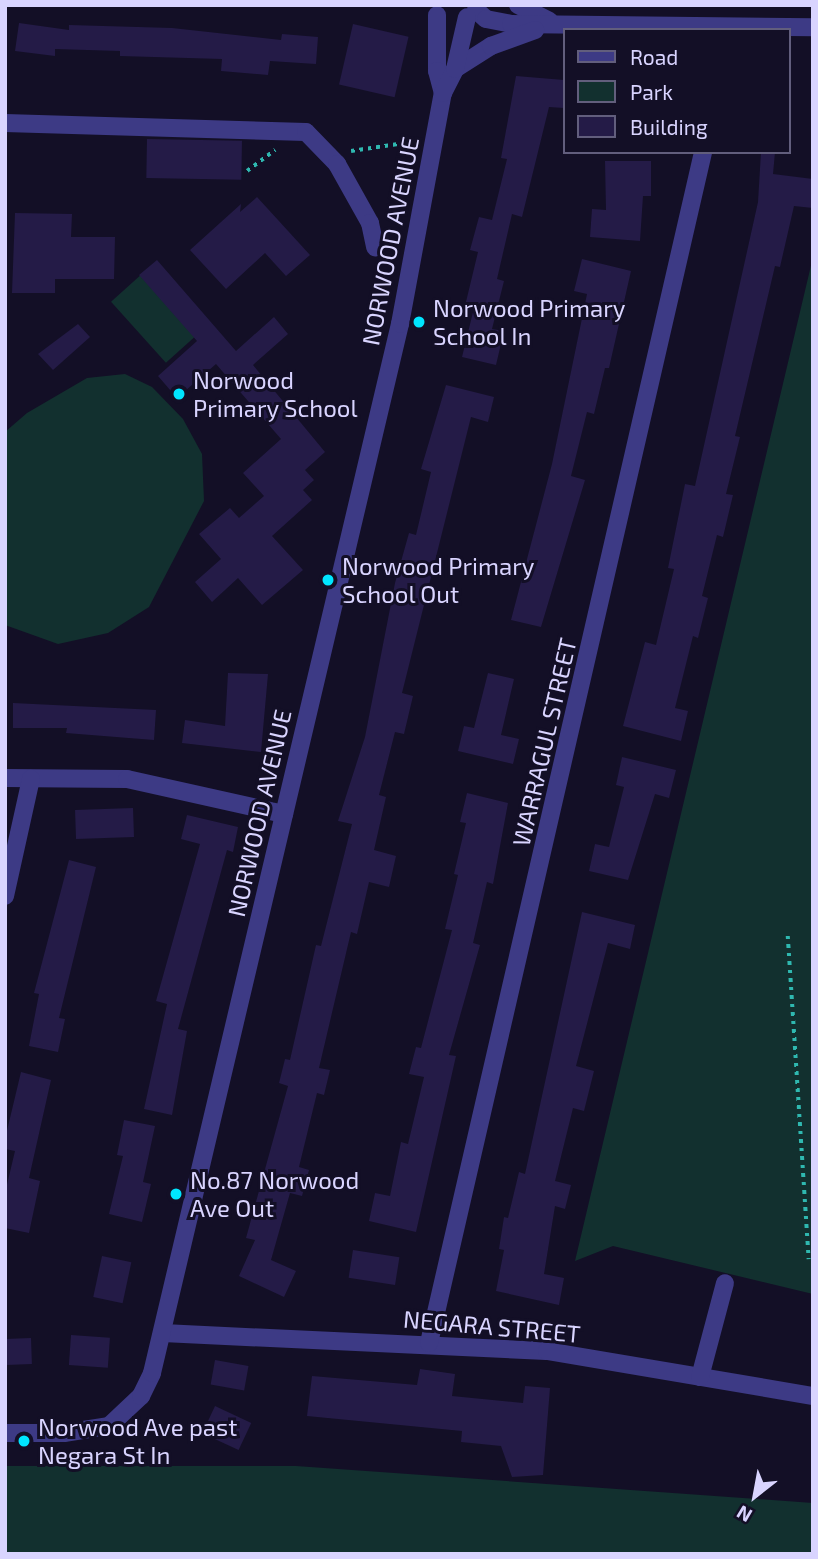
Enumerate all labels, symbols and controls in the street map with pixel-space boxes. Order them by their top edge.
legend [562,28,790,154]
text: Road [630,44,678,69]
text: Park [630,79,673,104]
text: Building [630,114,708,139]
street label: NORWOOD AVENUE [356,134,424,348]
place label: Norwood Primary School In [433,294,626,350]
marker: Norwood Primary School In [411,314,427,330]
place label: Norwood Primary School [193,366,358,422]
marker: Norwood Primary School [171,386,187,402]
place label: Norwood Primary School Out [342,552,535,608]
marker: Norwood Primary School Out [320,572,336,588]
street label: WARRAGUL STREET [506,635,582,849]
street label: NORWOOD AVENUE [221,706,297,920]
place label: No.87 Norwood Ave Out [190,1166,359,1222]
marker: No.87 Norwood Ave Out [168,1186,184,1202]
street label: NEGARA STREET [402,1304,582,1348]
place label: Norwood Ave past Negara St In [38,1413,238,1469]
marker: Norwood Ave past Negara St In [16,1433,32,1449]
north arrow [720,1461,790,1531]
text: N [732,1501,756,1528]

